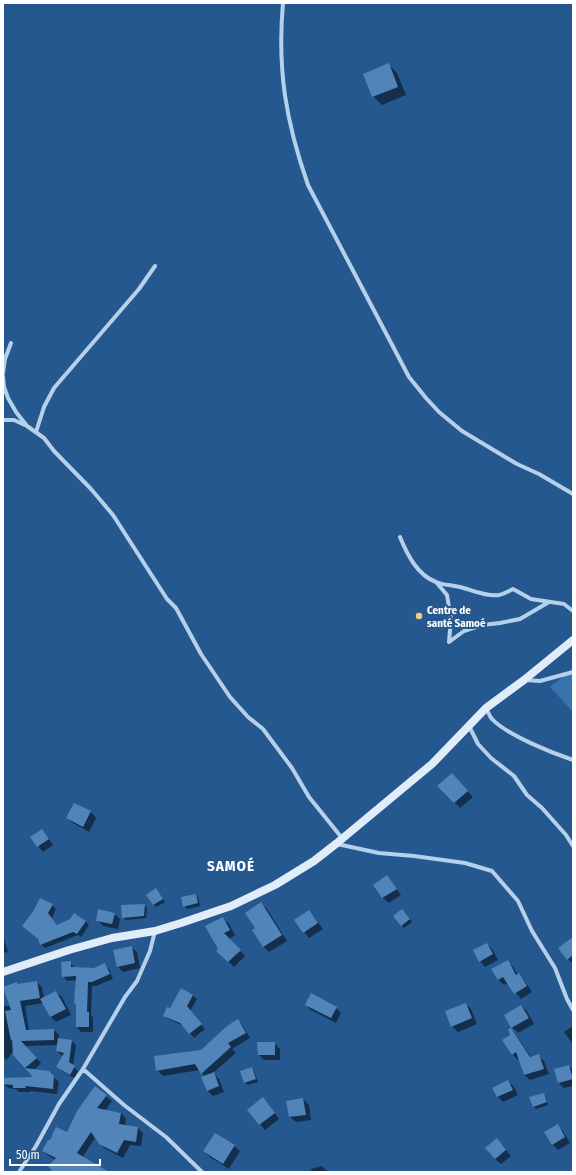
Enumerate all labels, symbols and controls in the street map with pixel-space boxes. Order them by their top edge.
place label: Centre de santé Samoé [427,604,486,630]
marker: Centre de santé Samoé [414,611,424,621]
district label: SAMOÉ [207,857,255,875]
scale bar [10,1141,100,1167]
text: 50 m [16,1148,40,1162]

